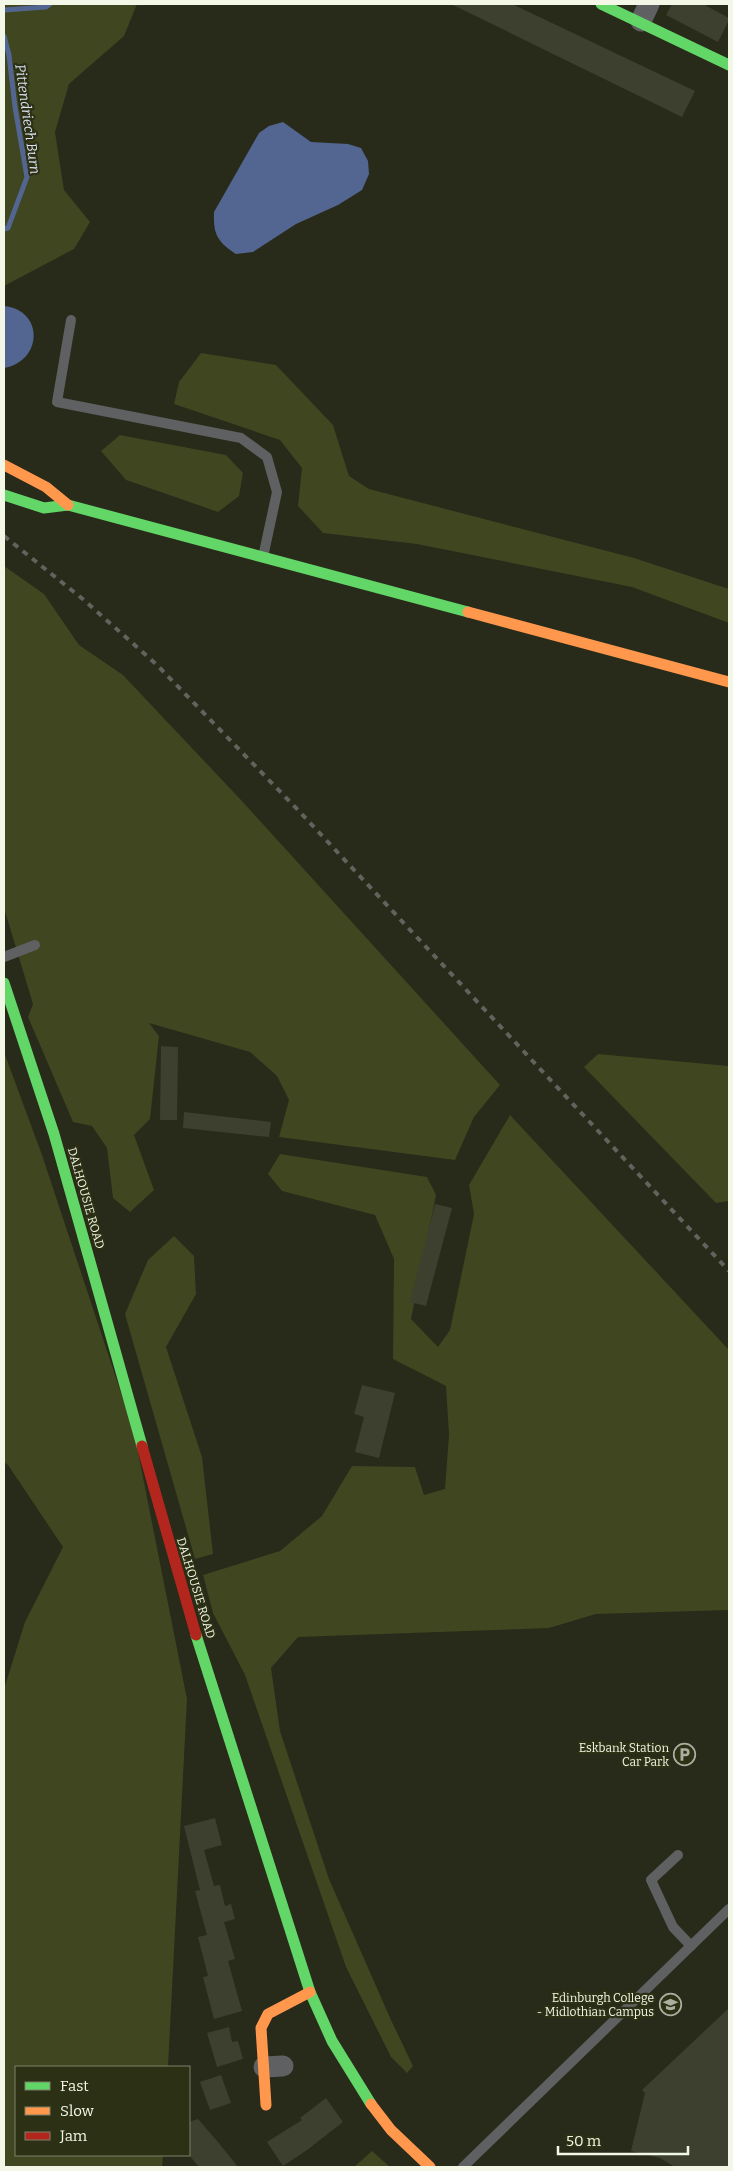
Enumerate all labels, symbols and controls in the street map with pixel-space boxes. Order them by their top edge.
water label: Pittendriech Burn [11,63,44,175]
street label: DALHOUSIE ROAD [65,1146,107,1250]
street label: DALHOUSIE ROAD [174,1536,218,1640]
place label: Eskbank Station Car Park [579,1741,669,1769]
parking icon: Eskbank Station Car Park [673,1743,697,1767]
place label: Edinburgh College - Midlothian Campus [537,1991,654,2019]
school or university icon: Edinburgh College - Midlothian Campus [658,1993,682,2017]
legend [15,2066,190,2156]
text: Fast [60,2077,89,2095]
text: Slow [60,2102,95,2120]
scale bar [558,2124,688,2156]
text: Jam [59,2127,88,2145]
text: 50 m [566,2132,602,2150]

